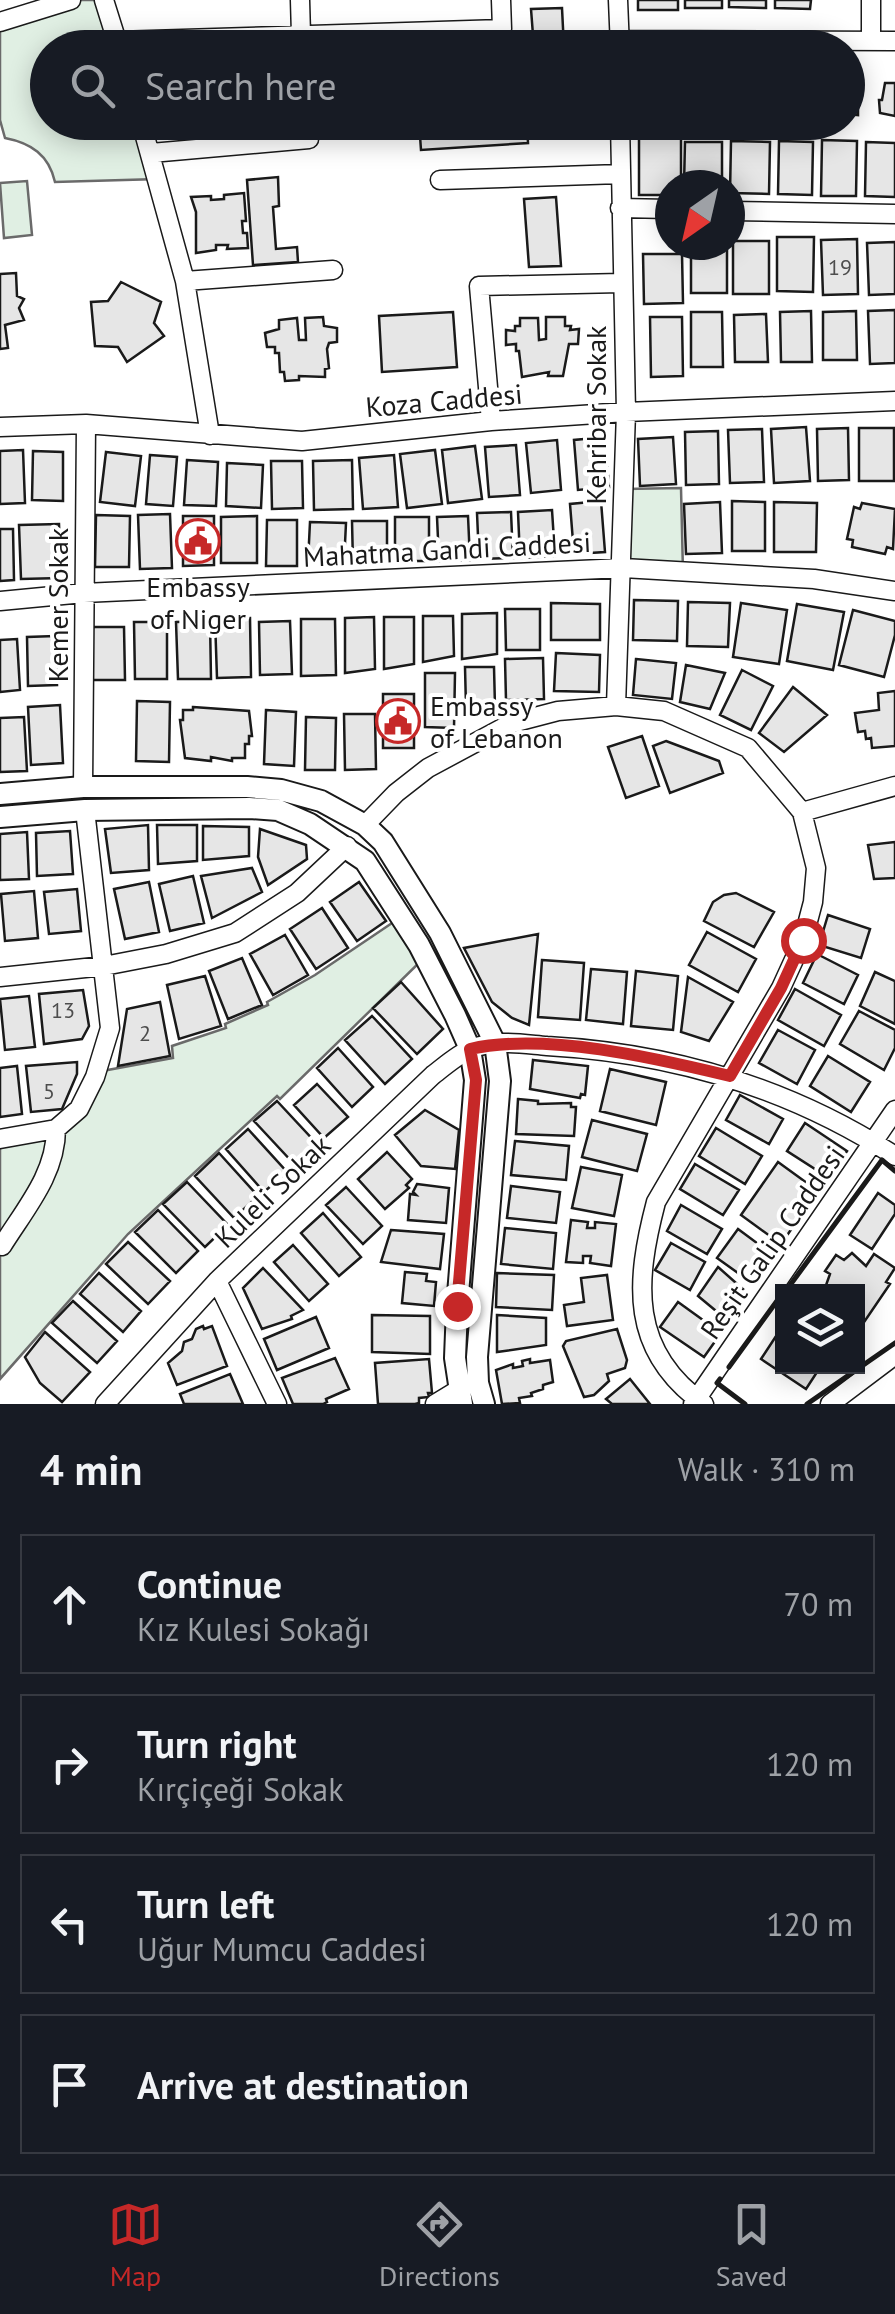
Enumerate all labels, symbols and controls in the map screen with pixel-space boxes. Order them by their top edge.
search box [30,30,865,140]
icon: search [65,58,120,113]
text: Search here [145,61,337,110]
north arrow [655,170,745,260]
house number: 19 [828,253,852,281]
street label: Kehribar Sokak [577,325,614,504]
street label: Koza Caddesi [364,375,524,425]
public building icon: Embassy of Niger [175,518,221,564]
street label: Mahatma Gandi Caddesi [302,523,592,575]
street label: Kemer Sokak [39,527,76,682]
place label: Embassy of Niger [146,568,250,637]
place label: Embassy of Lebanon [430,687,563,756]
public building icon: Embassy of Lebanon [375,698,421,744]
route start [781,918,827,964]
house number: 13 [51,996,75,1024]
house number: 2 [139,1019,151,1047]
house number: 5 [43,1077,55,1105]
street label: Kuleli Sokak [206,1126,338,1256]
street label: Reşit Galip Caddesi [691,1138,853,1346]
route end [435,1284,481,1330]
map controls [775,1284,865,1374]
button: layers [775,1284,865,1374]
text: 4 min [40,1442,142,1497]
text: Walk · 310 m [678,1448,855,1490]
text: Continue [137,1559,282,1608]
icon: ahead [42,1577,97,1632]
text: 70 m [784,1583,853,1625]
text: Kız Kulesi Sokağı [137,1608,370,1650]
text: Turn right [137,1719,297,1768]
icon: right [42,1737,97,1792]
text: 120 m [766,1743,853,1785]
text: Kırçiçeği Sokak [137,1768,344,1810]
text: Turn left [137,1879,274,1928]
icon: left [42,1897,97,1952]
text: 120 m [766,1903,853,1945]
text: Uğur Mumcu Caddesi [137,1928,427,1970]
icon: arrive [42,2057,97,2112]
text: Arrive at destination [137,2060,469,2109]
tab: Map [108,2197,163,2294]
tab: Directions [379,2197,500,2294]
tab: Saved [716,2197,787,2294]

